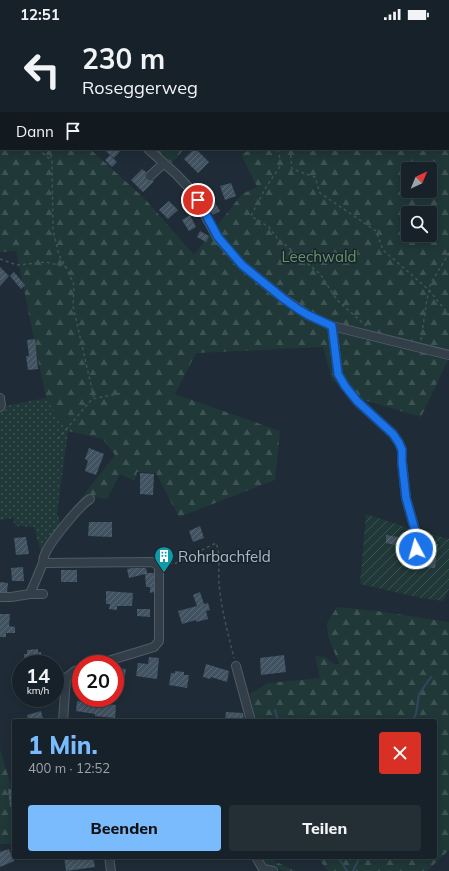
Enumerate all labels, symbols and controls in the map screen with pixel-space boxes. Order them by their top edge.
text: 12:51 [20,5,60,24]
text: 230 m [82,41,165,76]
icon: left [16,44,68,96]
text: Roseggerweg [82,76,198,99]
icon: arrive [62,120,84,142]
text: Dann [16,122,54,141]
north arrow [401,162,437,198]
map controls [401,162,437,242]
pin [181,183,215,217]
icon: arrive [187,189,209,211]
button: search [401,206,437,242]
park label: Leechwald [281,247,357,266]
position arrow [395,528,437,570]
building icon: Rohrbachfeld [153,545,175,573]
place label: Rohrbachfeld [178,547,271,566]
speed limit sign: 20 [72,655,124,707]
text: 14 [26,663,50,688]
text: km/h [27,684,49,697]
text: 1 Min. [28,730,98,760]
button: close [379,732,421,774]
text: 400 m · 12:52 [28,760,110,776]
button: Beenden [28,805,221,851]
button: Teilen [229,805,421,851]

